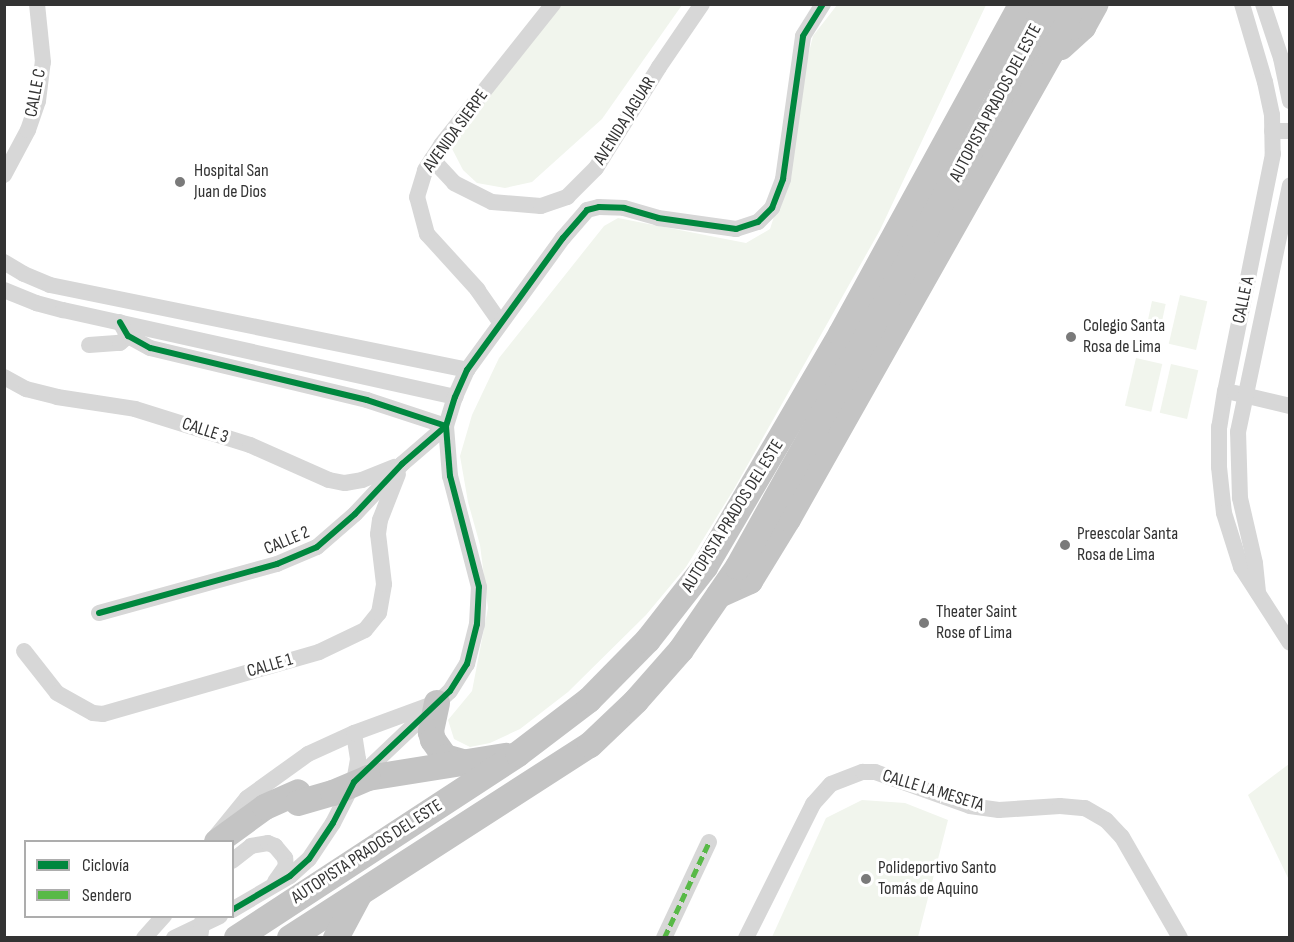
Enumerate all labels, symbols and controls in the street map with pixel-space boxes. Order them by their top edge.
street label: AUTOPISTA PRADOS DEL ESTE [945,20,1047,186]
street label: CALLE C [21,67,51,119]
street label: AVENIDA JAGUAR [589,73,661,169]
street label: AVENIDA SIERPE [419,86,493,176]
place label: Hospital San Juan de Dios [194,161,269,204]
marker: Hospital San Juan de Dios [171,173,189,191]
street label: CALLE A [1228,274,1260,326]
place label: Colegio Santa Rosa de Lima [1083,316,1165,358]
marker: Colegio Santa Rosa de Lima [1064,330,1078,344]
street label: CALLE 3 [179,413,231,449]
street label: AUTOPISTA PRADOS DEL ESTE [677,436,789,596]
street label: CALLE 2 [261,522,313,560]
place label: Preescolar Santa Rosa de Lima [1077,524,1178,566]
marker: Preescolar Santa Rosa de Lima [1058,538,1072,552]
place label: Theater Saint Rose of Lima [936,602,1017,644]
marker: Theater Saint Rose of Lima [917,616,931,630]
street label: CALLE 1 [245,649,295,683]
street label: CALLE LA MESETA [880,765,986,817]
street label: AUTOPISTA PRADOS DEL ESTE [288,795,446,909]
legend [24,840,234,918]
text: Ciclovía [82,855,129,876]
place label: Polideportivo Santo Tomás de Aquino [878,858,996,900]
marker: Polideportivo Santo Tomás de Aquino [859,872,873,886]
text: Sendero [82,885,132,906]

